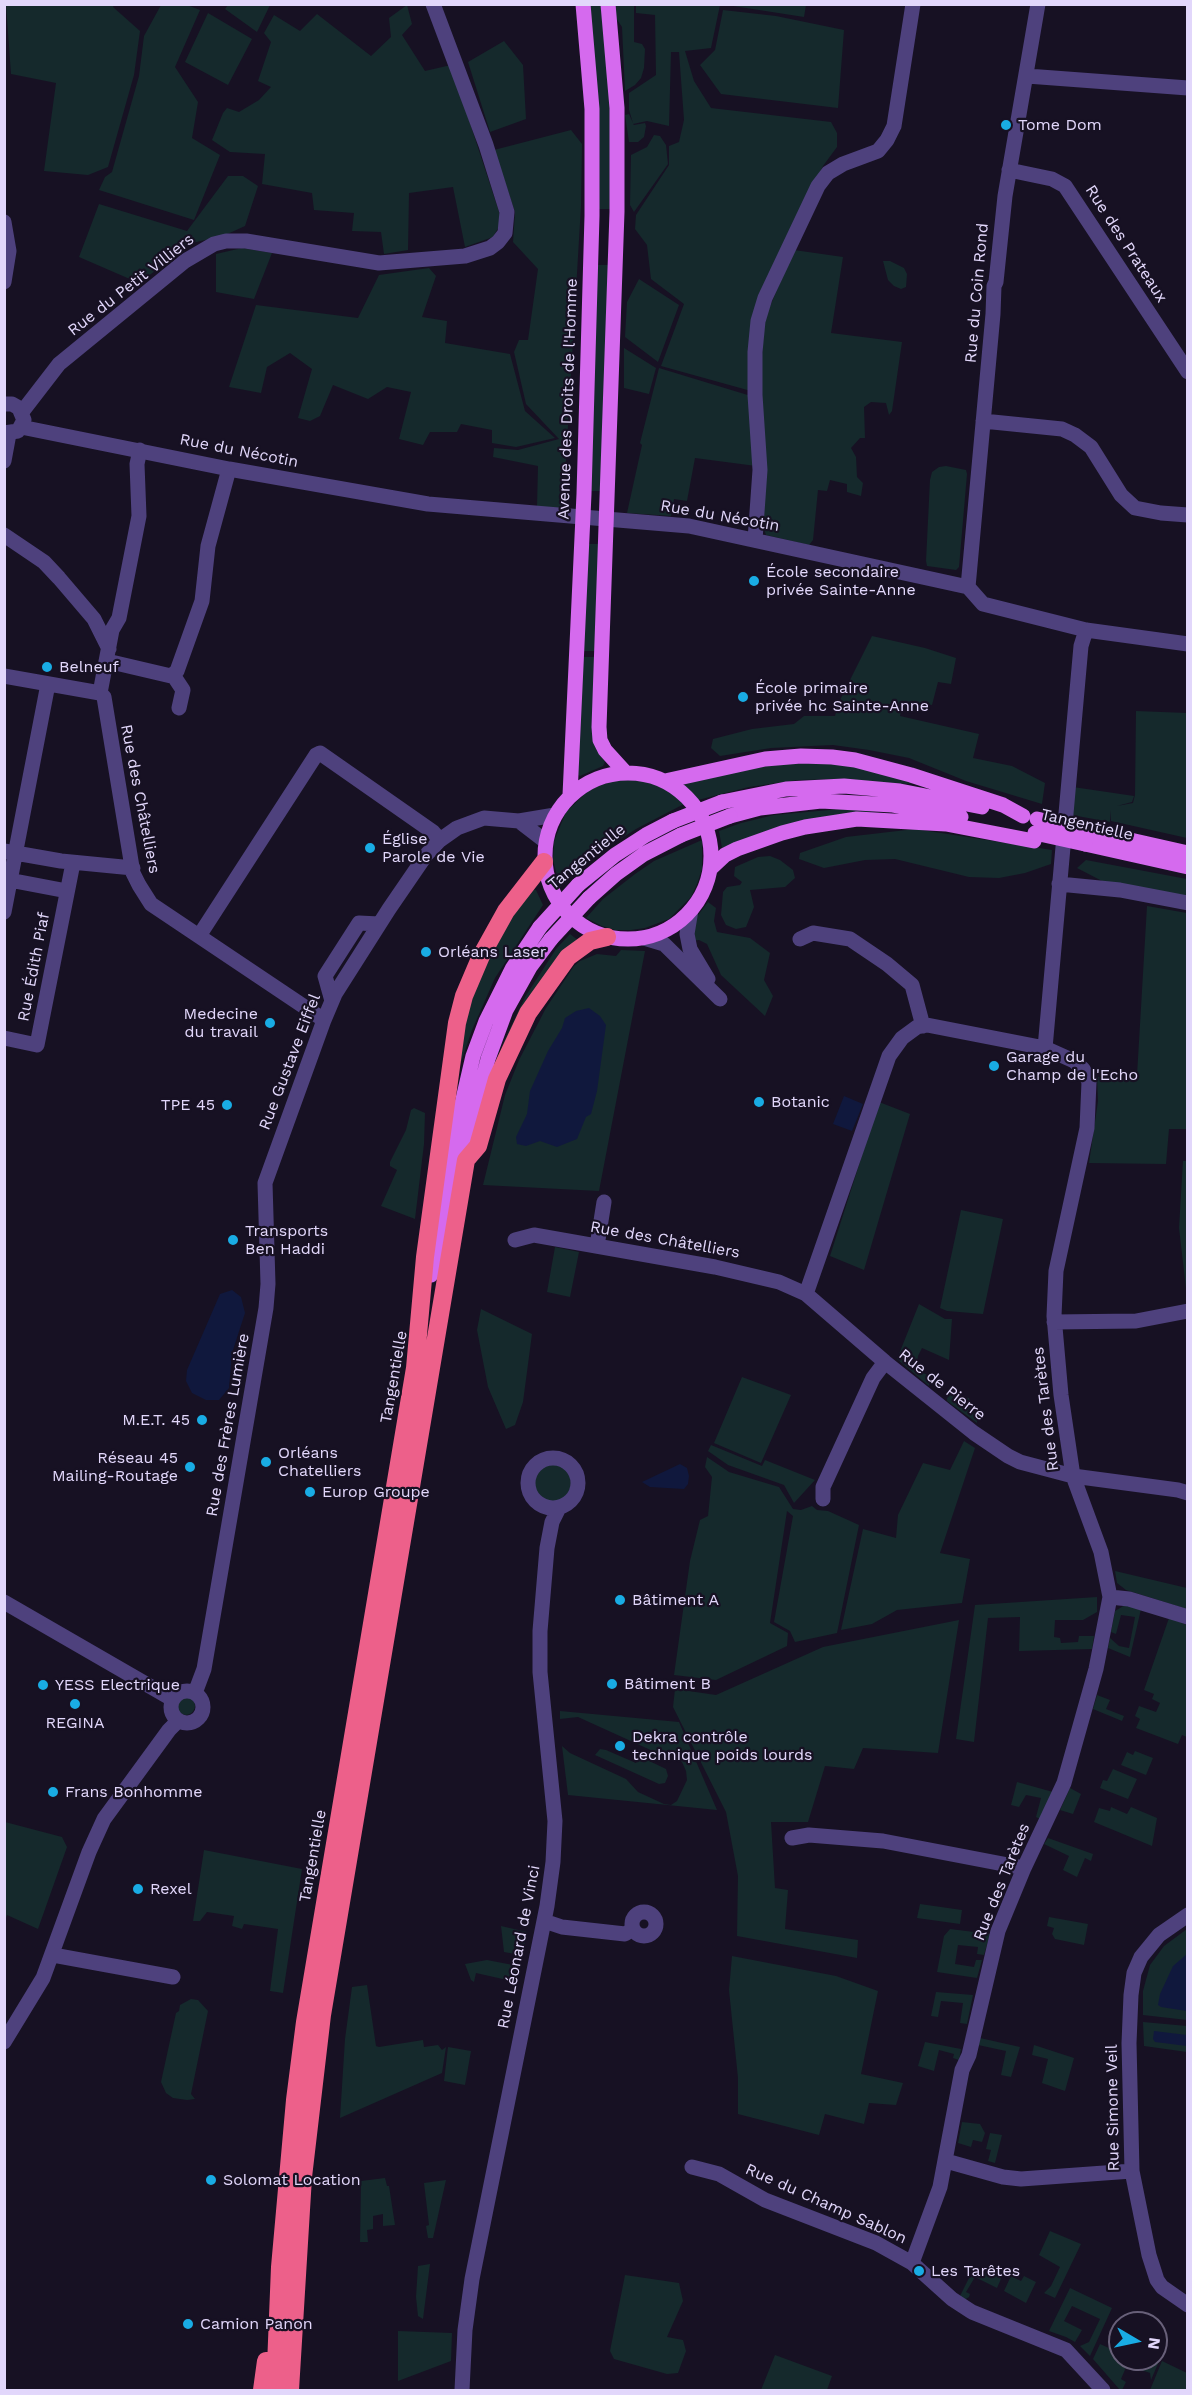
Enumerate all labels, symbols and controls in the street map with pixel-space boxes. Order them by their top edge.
place label: Tome Dom [1018,115,1102,135]
marker: Tome Dom [999,118,1013,132]
street label: Rue des Prateaux [1081,182,1171,306]
street label: Rue du Coin Rond [961,222,993,364]
street label: Rue du Petit Villiers [64,230,198,340]
street label: Avenue des Droits de l'Homme [554,278,582,520]
street label: Rue du Nécotin [178,430,300,472]
street label: Rue du Nécotin [659,496,781,536]
place label: École secondaire privée Sainte-Anne [766,562,916,600]
marker: École secondaire privée Sainte-Anne [747,574,761,588]
place label: Belneuf [59,657,119,677]
marker: Belneuf [40,660,54,674]
place label: École primaire privée hc Sainte-Anne [755,678,929,716]
marker: École primaire privée hc Sainte-Anne [736,690,750,704]
street label: Rue des Châtelliers [116,723,164,875]
street label: Tangentielle [1039,805,1135,845]
street label: Tangentielle [545,820,629,894]
place label: Église Parole de Vie [382,829,485,867]
marker: Église Parole de Vie [363,841,377,855]
street label: Rue Édith Piaf [14,911,54,1023]
place label: Orléans Laser [438,942,546,962]
marker: Orléans Laser [419,945,433,959]
street label: Rue Gustave Eiffel [255,991,325,1133]
place label: Medecine du travail [184,1004,258,1042]
marker: Medecine du travail [263,1016,277,1030]
place label: Garage du Champ de l'Echo [1006,1047,1138,1085]
marker: Garage du Champ de l'Echo [987,1059,1001,1073]
place label: Botanic [771,1092,830,1112]
place label: TPE 45 [161,1095,215,1115]
marker: Botanic [752,1095,766,1109]
marker: TPE 45 [220,1098,234,1112]
street label: Rue des Châtelliers [589,1217,741,1263]
place label: Transports Ben Haddi [245,1221,328,1259]
marker: Transports Ben Haddi [226,1233,240,1247]
street label: Tangentielle [376,1329,412,1425]
street label: Rue des Frères Lumière [202,1332,254,1518]
street label: Rue de Pierre [895,1345,989,1425]
street label: Rue des Tarètes [1029,1346,1063,1472]
place label: M.E.T. 45 [122,1410,190,1430]
marker: M.E.T. 45 [195,1413,209,1427]
place label: Orléans Chatelliers [278,1443,361,1481]
place label: Réseau 45 Mailing-Routage [52,1448,178,1486]
marker: Orléans Chatelliers [259,1455,273,1469]
marker: Réseau 45 Mailing-Routage [183,1460,197,1474]
place label: Europ Groupe [322,1482,430,1502]
marker: Europ Groupe [303,1485,317,1499]
place label: Bâtiment A [632,1590,719,1610]
marker: Bâtiment A [613,1593,627,1607]
place label: Bâtiment B [624,1674,711,1694]
place label: YESS Electrique [55,1675,180,1695]
marker: Bâtiment B [605,1677,619,1691]
marker: YESS Electrique [36,1678,50,1692]
marker: REGINA [68,1697,82,1711]
place label: REGINA [45,1713,105,1733]
place label: Dekra contrôle technique poids lourds [632,1727,812,1765]
marker: Dekra contrôle technique poids lourds [613,1739,627,1753]
place label: Frans Bonhomme [65,1782,202,1802]
marker: Frans Bonhomme [46,1785,60,1799]
street label: Tangentielle [295,1808,331,1904]
street label: Rue des Tarètes [970,1820,1034,1944]
street label: Rue Léonard de Vinci [494,1864,544,2030]
place label: Rexel [150,1879,192,1899]
marker: Rexel [131,1882,145,1896]
street label: Rue Simone Veil [1102,2044,1124,2172]
street label: Rue du Champ Sablon [742,2160,910,2248]
place label: Solomat Location [223,2170,361,2190]
marker: Solomat Location [204,2173,218,2187]
place label: Les Tarêtes [931,2261,1020,2281]
marker: Les Tarêtes [912,2264,926,2278]
north arrow [1108,2311,1168,2371]
place label: Camion Panon [200,2314,313,2334]
marker: Camion Panon [181,2317,195,2331]
text: N [1144,2336,1165,2351]

